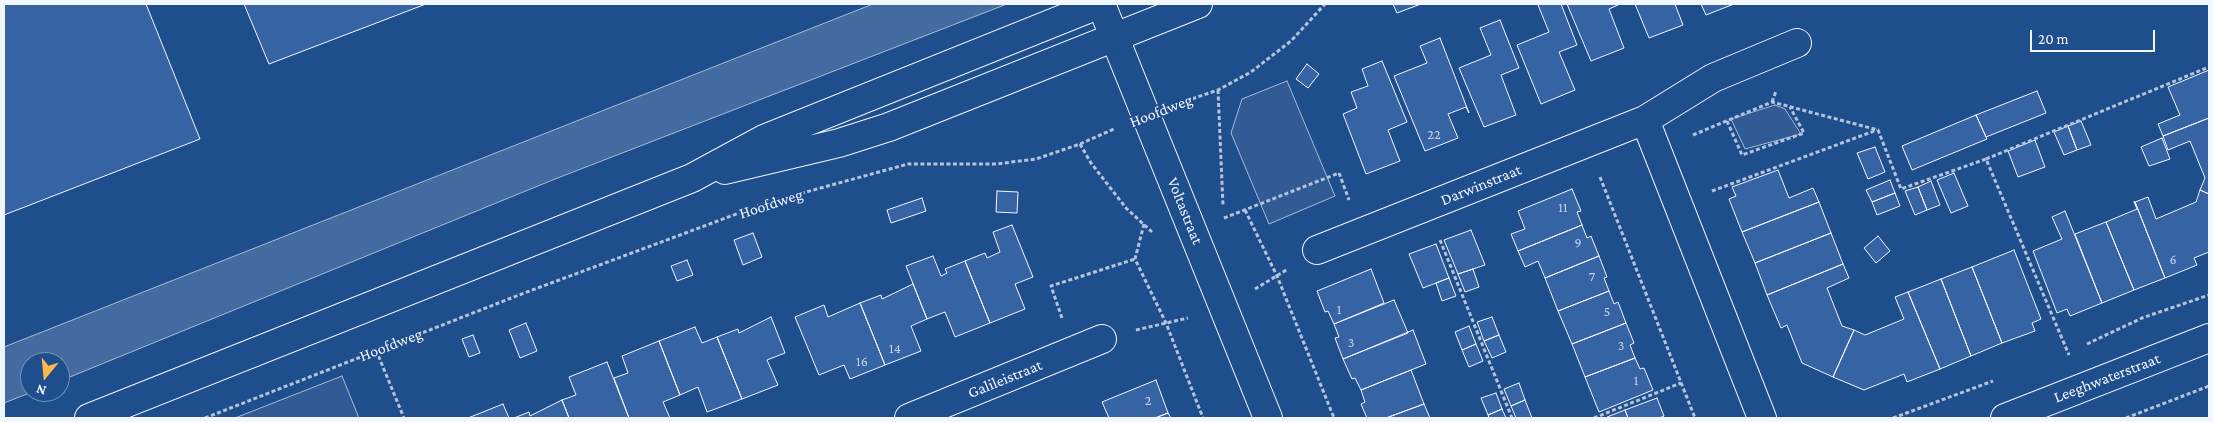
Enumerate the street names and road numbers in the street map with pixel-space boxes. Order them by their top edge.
street label: Hoofdweg [1127,90,1195,132]
street label: Darwinstraat [1438,160,1524,210]
street label: Voltastraat [1163,175,1207,247]
street label: Hoofdweg [737,185,805,223]
street label: Hoofdweg [357,324,425,366]
street label: Leeghwaterstraat [2051,349,2163,407]
street label: Galileistraat [965,355,1045,403]

